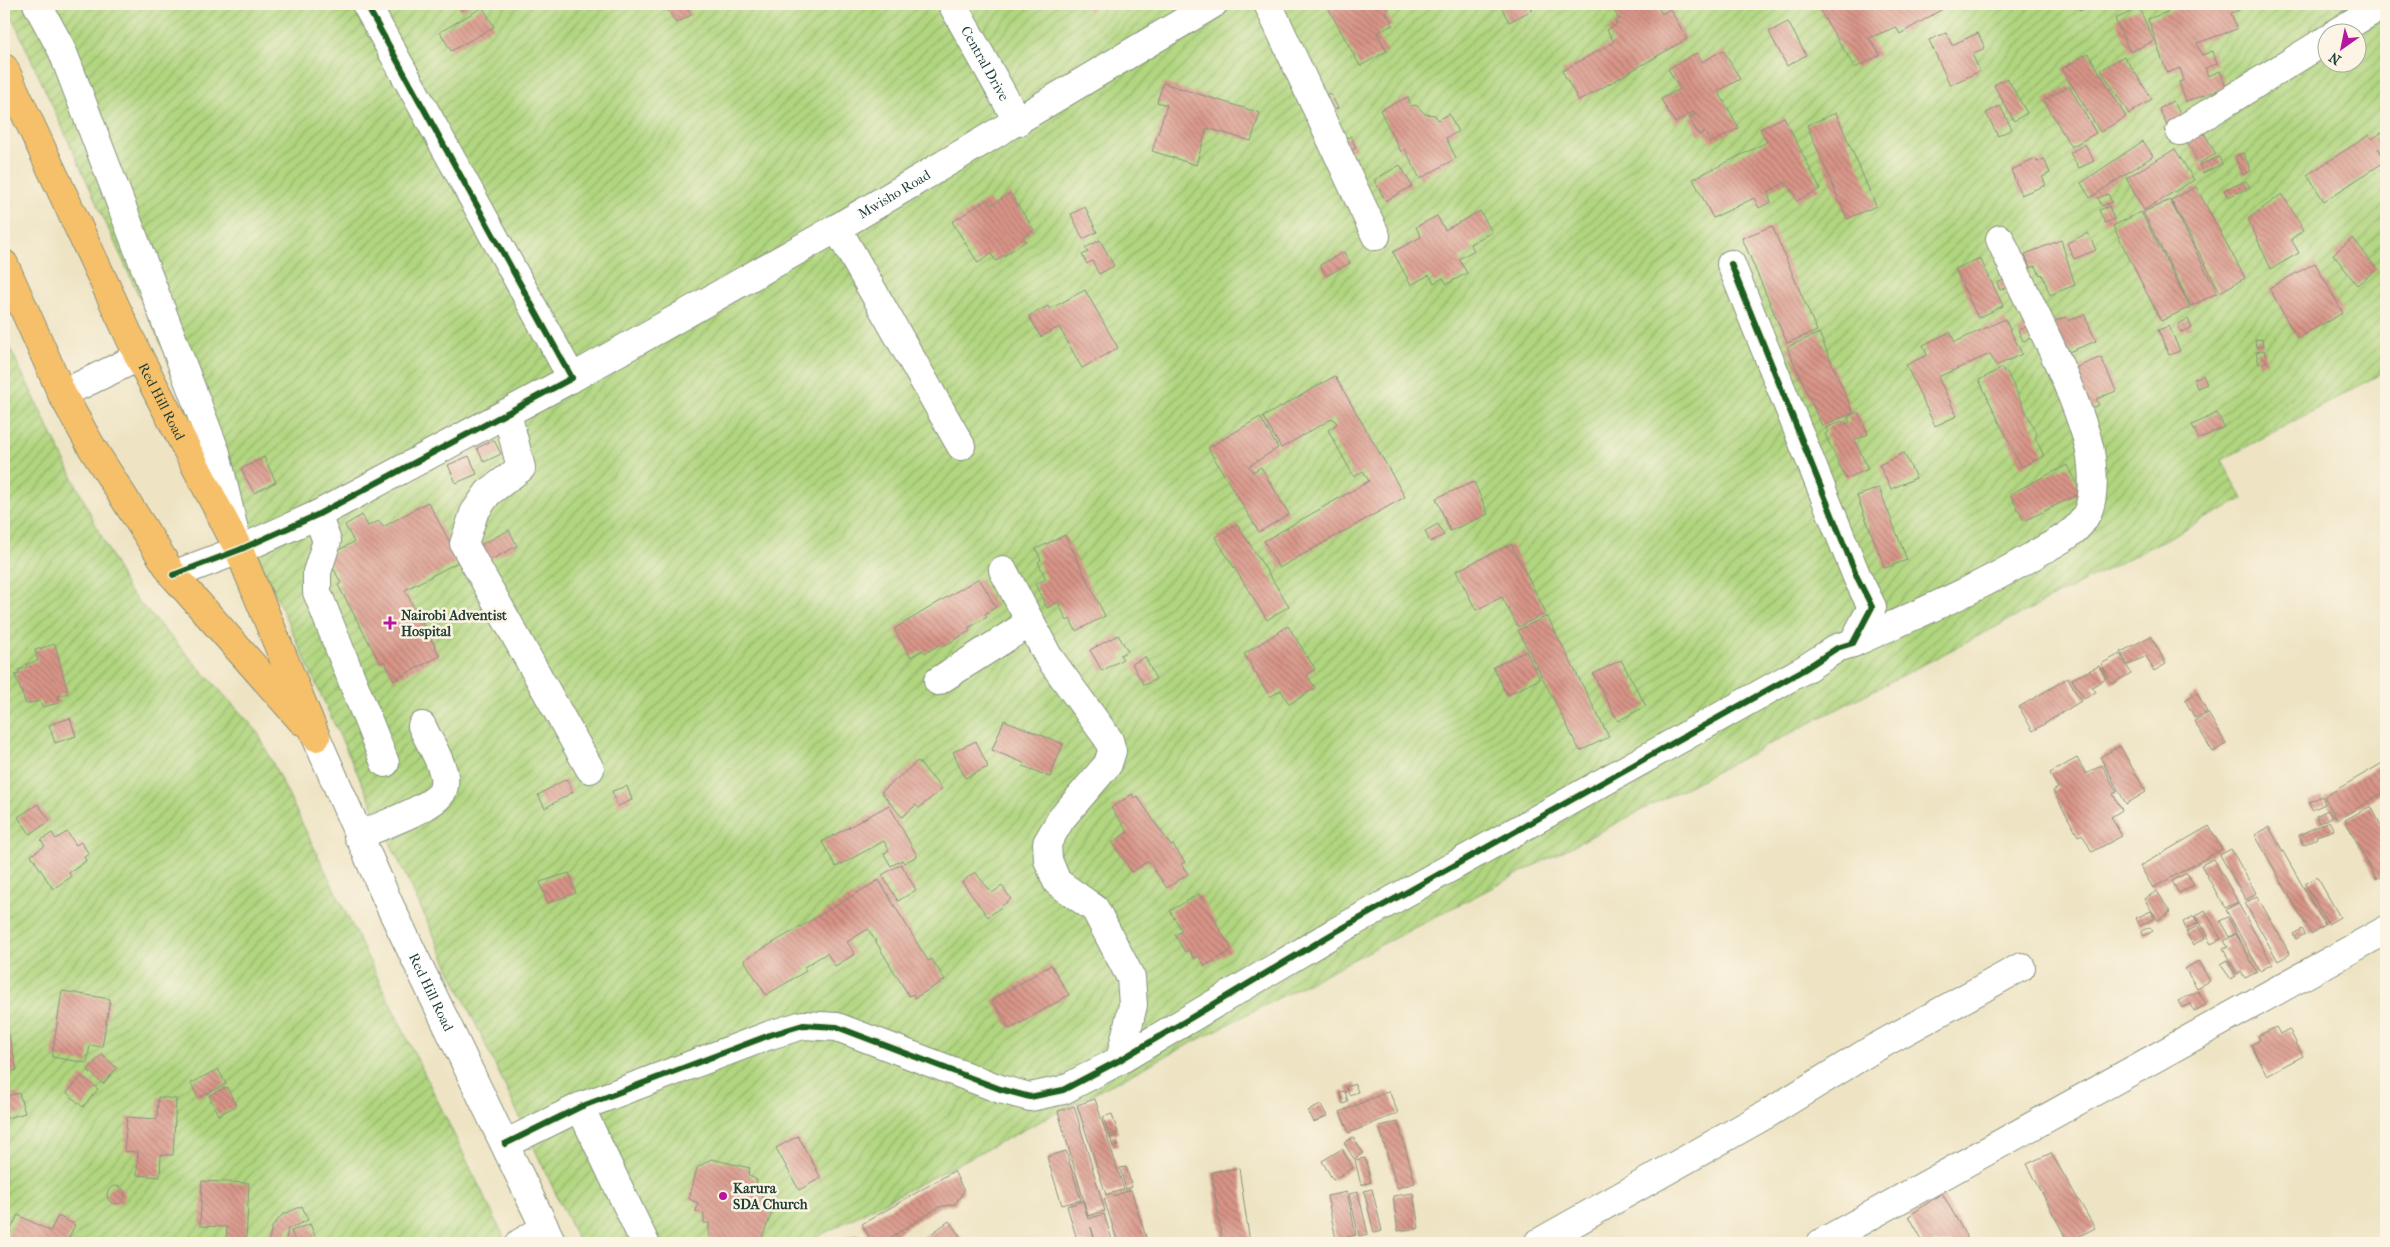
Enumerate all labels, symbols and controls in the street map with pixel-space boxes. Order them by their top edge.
north arrow [2318,22,2368,72]
street label: Central Drive [958,23,1013,104]
text: N [2326,48,2344,69]
street label: Mwisho Road [855,166,934,222]
street label: Red Hill Road [135,360,189,443]
place label: Nairobi Adventist Hospital [401,607,508,640]
marker: Nairobi Adventist Hospital [383,616,397,630]
street label: Red Hill Road [405,950,458,1034]
place label: Karura SDA Church [733,1180,809,1213]
marker: Karura SDA Church [717,1190,729,1202]

